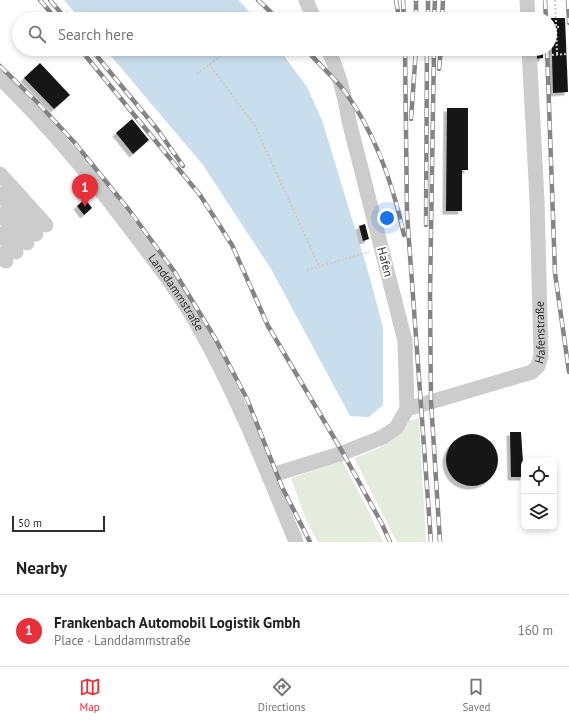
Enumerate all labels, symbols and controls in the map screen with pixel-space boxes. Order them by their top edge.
search box [12,12,557,56]
icon: search [26,23,48,45]
text: Search here [58,25,134,44]
pin: 1 [72,174,98,207]
your location [377,208,397,228]
street label: Hafen [374,245,397,278]
street label: Landdammstraße [145,251,207,333]
street label: Hafenstraße [531,301,548,365]
map controls [521,458,557,530]
button: locate [521,458,557,494]
button: layers [521,494,557,530]
scale bar [12,514,105,533]
text: 50 m [18,516,42,530]
text: Nearby [16,557,67,579]
text: Frankenbach Automobil Logistik Gmbh [54,613,300,632]
text: 1 [25,622,33,639]
text: 160 m [518,622,553,639]
text: Place · Landdammstraße [54,632,191,649]
tab: Map [79,676,101,714]
tab: Directions [258,676,305,714]
tab: Saved [462,676,490,714]

